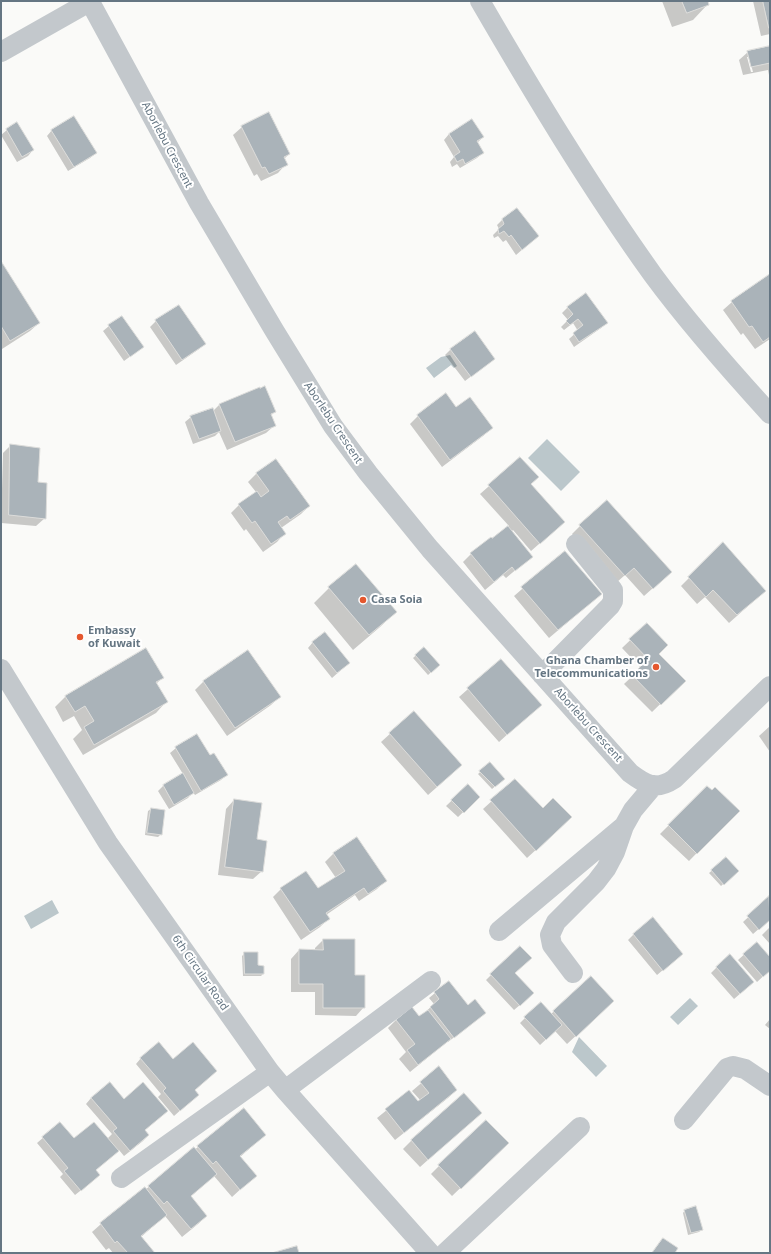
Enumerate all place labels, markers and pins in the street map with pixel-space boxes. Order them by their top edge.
place label: Casa Soia [371,593,422,607]
marker: Casa Soia [358,595,368,605]
place label: Embassy of Kuwait [88,624,141,650]
marker: Embassy of Kuwait [75,632,85,642]
place label: Ghana Chamber of Telecommunications [535,654,648,680]
marker: Ghana Chamber of Telecommunications [651,662,661,672]

